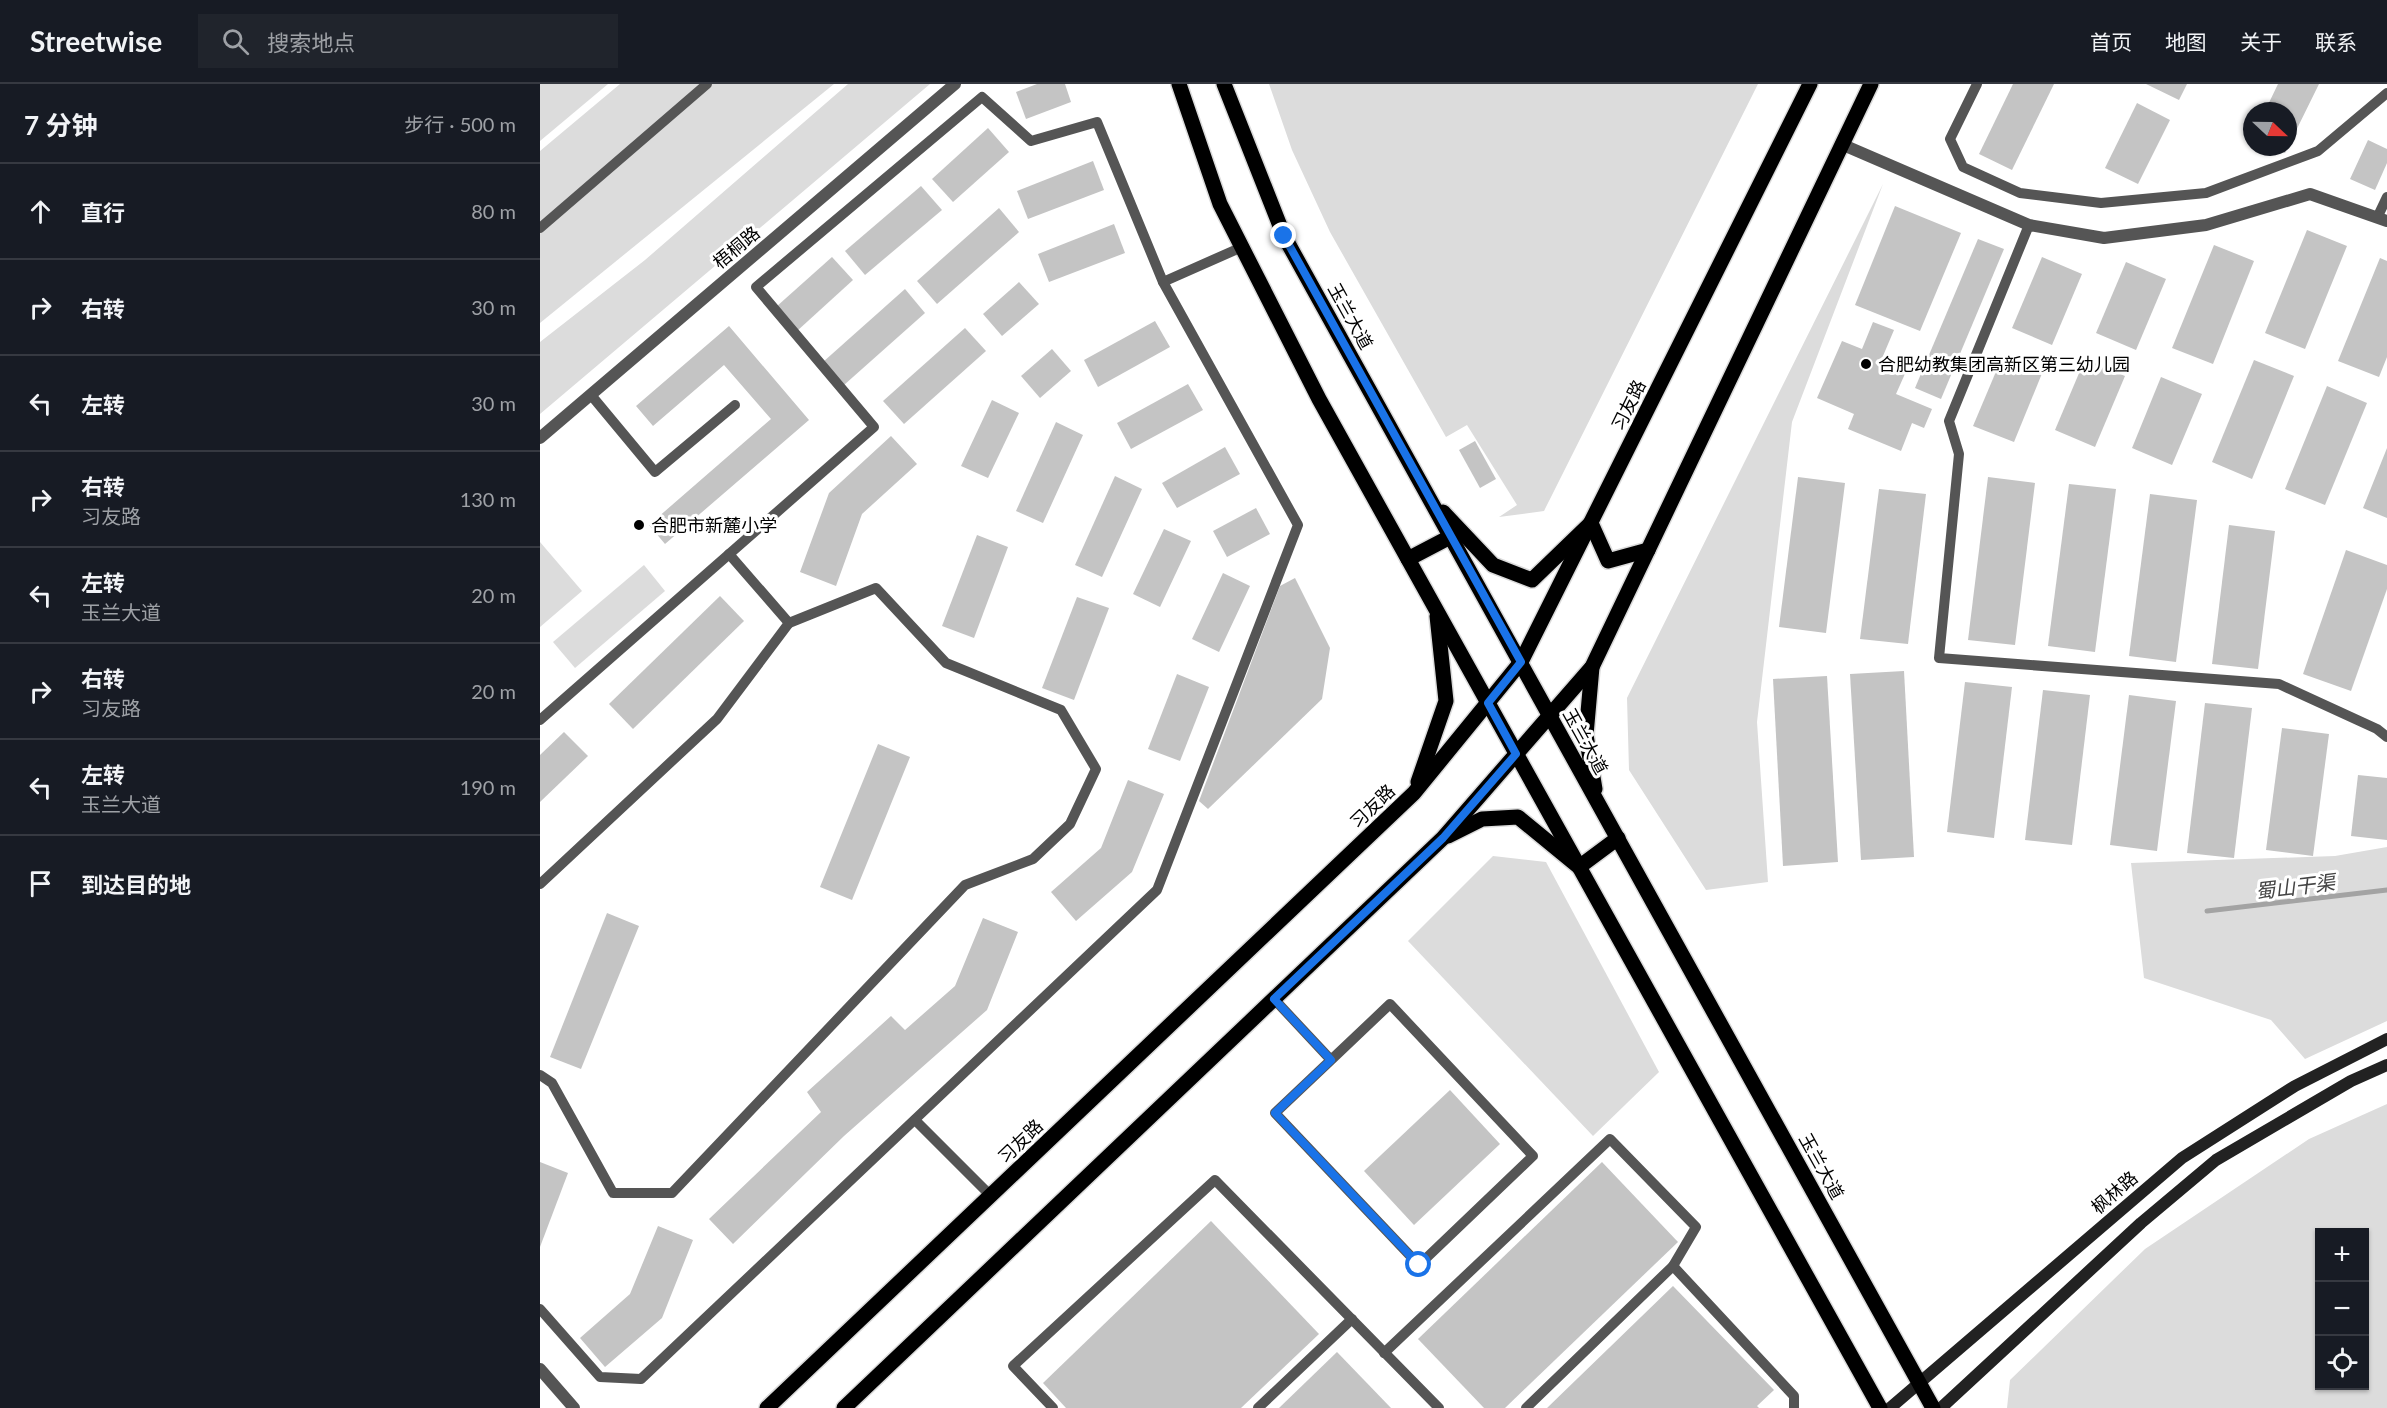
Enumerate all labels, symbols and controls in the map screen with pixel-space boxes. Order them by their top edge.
search box [198,14,618,68]
text: Streetwise [30,24,162,58]
icon: search [219,25,252,58]
text: 搜索地点 [267,29,355,56]
text: 首页 [2090,29,2132,54]
text: 地图 [2165,29,2207,54]
text: 关于 [2240,29,2282,54]
text: 联系 [2315,29,2357,54]
north arrow [2243,102,2297,156]
text: 7 分钟 [24,109,97,141]
text: 步行 · 500 m [404,112,516,136]
icon: ahead [24,195,57,228]
text: 直行 [81,199,125,226]
text: 80 m [471,199,516,223]
street label: 梧桐路 [708,221,764,273]
route end [1270,222,1296,248]
street label: 玉兰大道 [1324,279,1378,353]
icon: right [24,291,57,324]
text: 右转 [81,295,125,322]
text: 30 m [471,295,516,319]
place label: 合肥幼教集团高新区第三幼儿园 [1878,353,2130,375]
marker: 合肥幼教集团高新区第三幼儿园 [1859,357,1873,371]
street label: 习友路 [1606,376,1650,434]
icon: left [24,387,57,420]
text: 左转 [81,391,125,418]
text: 30 m [471,391,516,415]
text: 右转 [81,473,125,500]
icon: right [24,483,57,516]
text: 130 m [460,487,516,511]
text: 习友路 [81,504,141,528]
place label: 合肥市新麓小学 [651,514,777,536]
marker: 合肥市新麓小学 [632,518,646,532]
text: 左转 [81,569,125,596]
icon: left [24,579,57,612]
text: 20 m [471,583,516,607]
text: 玉兰大道 [81,600,161,624]
text: 右转 [81,665,125,692]
icon: right [24,675,57,708]
text: 20 m [471,679,516,703]
text: 习友路 [81,696,141,720]
street label: 玉兰大道 [1559,704,1613,778]
text: 左转 [81,761,125,788]
icon: left [24,771,57,804]
text: 190 m [460,775,516,799]
street label: 习友路 [1345,779,1399,833]
text: 玉兰大道 [81,792,161,816]
icon: arrive [24,867,57,900]
water label: 蜀山干渠 [2254,869,2339,903]
text: 到达目的地 [81,871,191,898]
street label: 习友路 [993,1114,1047,1168]
street label: 玉兰大道 [1795,1129,1849,1203]
street label: 枫林路 [2086,1166,2142,1218]
map controls [2315,1228,2369,1390]
button: + [2315,1228,2369,1282]
route start [1405,1251,1431,1277]
button: − [2315,1282,2369,1336]
button: locate [2315,1336,2369,1390]

